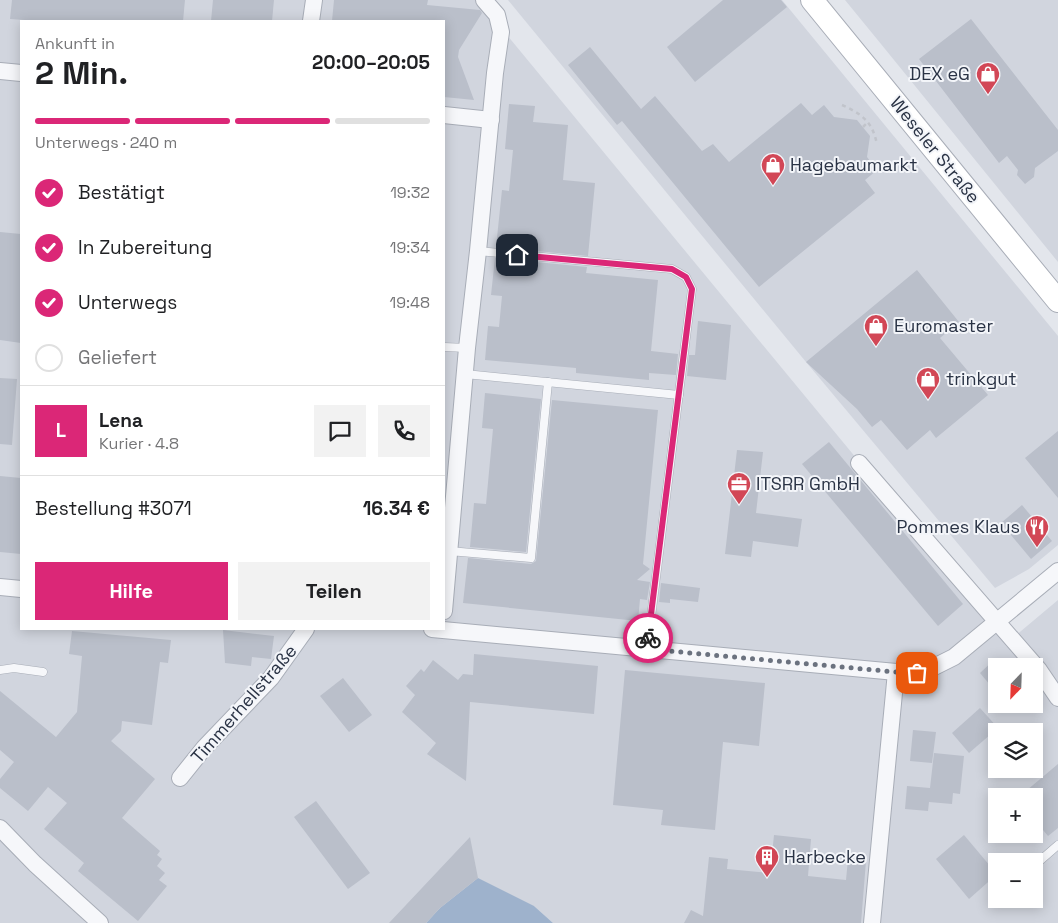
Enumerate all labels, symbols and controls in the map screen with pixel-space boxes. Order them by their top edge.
text: Ankunft in [35,33,115,54]
text: 20:00–20:05 [312,50,430,75]
text: 2 Min. [35,53,128,93]
shop icon: DEX eG [975,61,1001,95]
place label: DEX eG [909,62,970,85]
street label: Weseler Straße [885,92,986,208]
text: Unterwegs · 240 m [35,132,177,153]
shop icon: Hagebaumarkt [760,152,786,186]
place label: Hagebaumarkt [790,153,917,176]
icon: check [35,179,63,207]
text: Bestätigt [78,180,165,205]
text: 19:32 [390,182,430,203]
icon: check [35,234,63,262]
pin [496,234,538,276]
text: In Zubereitung [78,235,212,260]
text: 19:34 [390,237,430,258]
icon: home [503,241,531,269]
icon: check [35,289,63,317]
text: Unterwegs [78,290,177,315]
text: 19:48 [390,292,430,313]
shop icon: Euromaster [863,313,889,347]
place label: Euromaster [894,314,993,337]
text: Geliefert [78,345,157,370]
shop icon: trinkgut [915,366,941,400]
place label: trinkgut [946,367,1017,390]
button: chat [314,405,366,457]
button: phone [378,405,430,457]
text: Lena [99,408,143,433]
text: L [56,418,66,443]
text: Kurier · 4.8 [99,433,179,454]
office icon: ITSRR GmbH [726,471,752,505]
place label: ITSRR GmbH [756,472,860,495]
text: Bestellung #3071 [35,496,192,521]
text: 16.34 € [363,496,430,521]
restaurant icon: Pommes Klaus [1024,514,1050,548]
place label: Pommes Klaus [897,515,1020,538]
button: Hilfe [35,562,228,620]
button: Teilen [238,562,430,620]
courier [623,613,673,663]
icon: bike [634,624,662,652]
street label: Timmerhellstraße [186,639,302,768]
pin [896,652,938,694]
north arrow [988,658,1042,712]
map controls [988,658,1043,908]
icon: bag [903,659,931,687]
button: layers [988,723,1043,778]
button: + [988,788,1043,843]
building icon: Harbecke [754,844,780,878]
place label: Harbecke [784,845,866,868]
button: − [988,853,1043,908]

